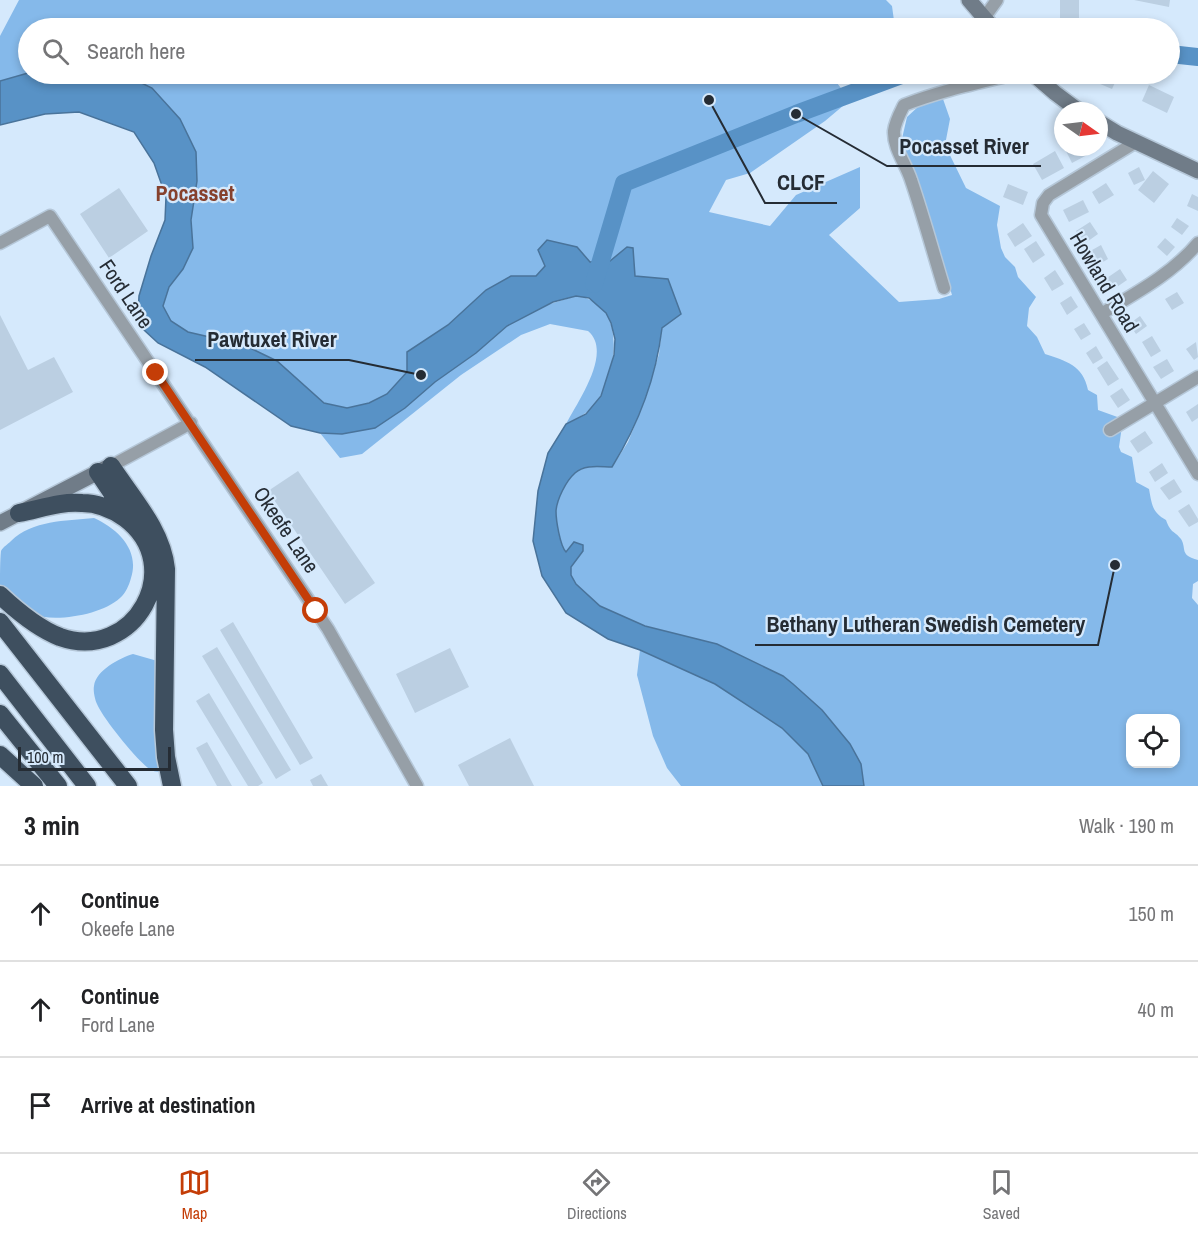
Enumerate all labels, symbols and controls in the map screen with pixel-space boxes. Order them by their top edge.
search box [18,18,1180,84]
icon: search [39,35,72,68]
text: Search here [87,36,185,66]
north arrow [1054,102,1108,156]
callout: Pocasset River [887,126,1041,166]
text: Pocasset River [899,131,1029,161]
callout: CLCF [765,163,837,203]
text: CLCF [777,167,825,197]
district label: Pocasset [155,178,235,208]
street label: Howland Road [1063,226,1146,338]
street label: Ford Lane [93,253,160,334]
callout: Pawtuxet River [195,320,349,360]
text: Pawtuxet River [207,324,337,354]
route end [142,359,168,385]
street label: Okeefe Lane [247,481,326,579]
route start [302,597,328,623]
callout: Bethany Lutheran Swedish Cemetery [755,605,1098,645]
text: Bethany Lutheran Swedish Cemetery [767,609,1085,639]
map controls [1126,714,1180,768]
button: locate [1126,714,1180,768]
scale bar [18,744,171,772]
text: 100 m [27,746,63,768]
text: 3 min [24,808,80,843]
text: Walk · 190 m [1079,812,1174,839]
text: Continue [81,885,159,915]
icon: ahead [24,897,57,930]
text: 150 m [1128,900,1174,927]
text: Okeefe Lane [81,915,175,942]
text: Continue [81,981,159,1011]
icon: ahead [24,993,57,1026]
text: 40 m [1138,996,1174,1023]
text: Ford Lane [81,1011,155,1038]
icon: arrive [24,1089,57,1122]
text: Arrive at destination [81,1090,255,1120]
tab: Map [178,1166,211,1224]
tab: Directions [567,1166,627,1224]
tab: Saved [983,1166,1020,1224]

